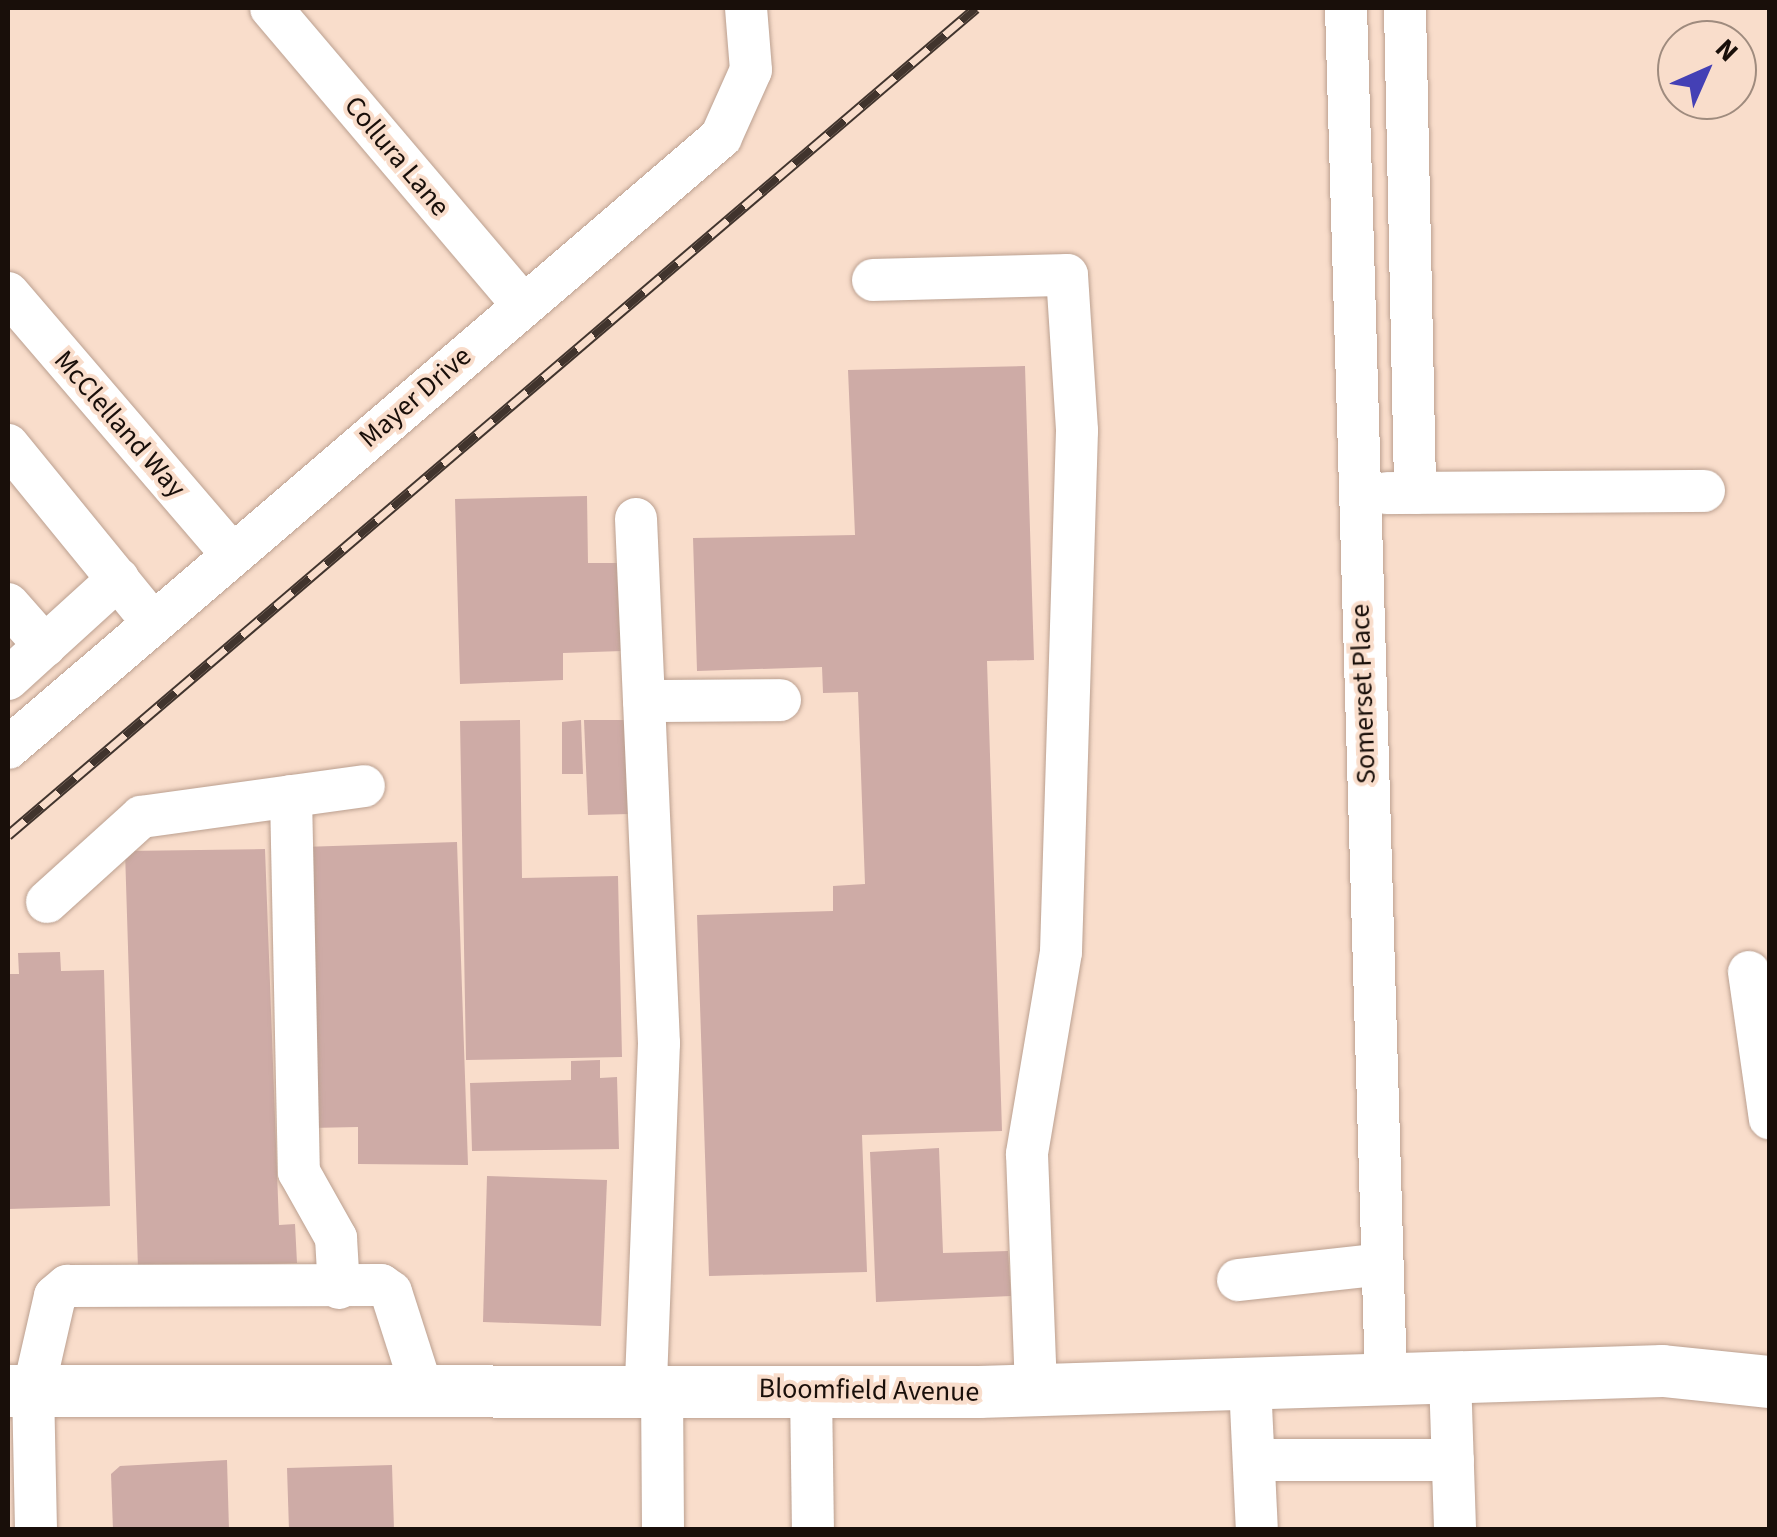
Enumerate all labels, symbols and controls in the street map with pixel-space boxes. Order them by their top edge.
north arrow [1657,20,1757,120]
text: N [1706,29,1748,71]
street label: Collura Lane [337,89,457,223]
street label: Mayer Drive [352,339,478,455]
street label: McClelland Way [47,344,193,504]
street label: Somerset Place [1343,603,1383,785]
street label: Bloomfield Avenue [758,1371,980,1409]

